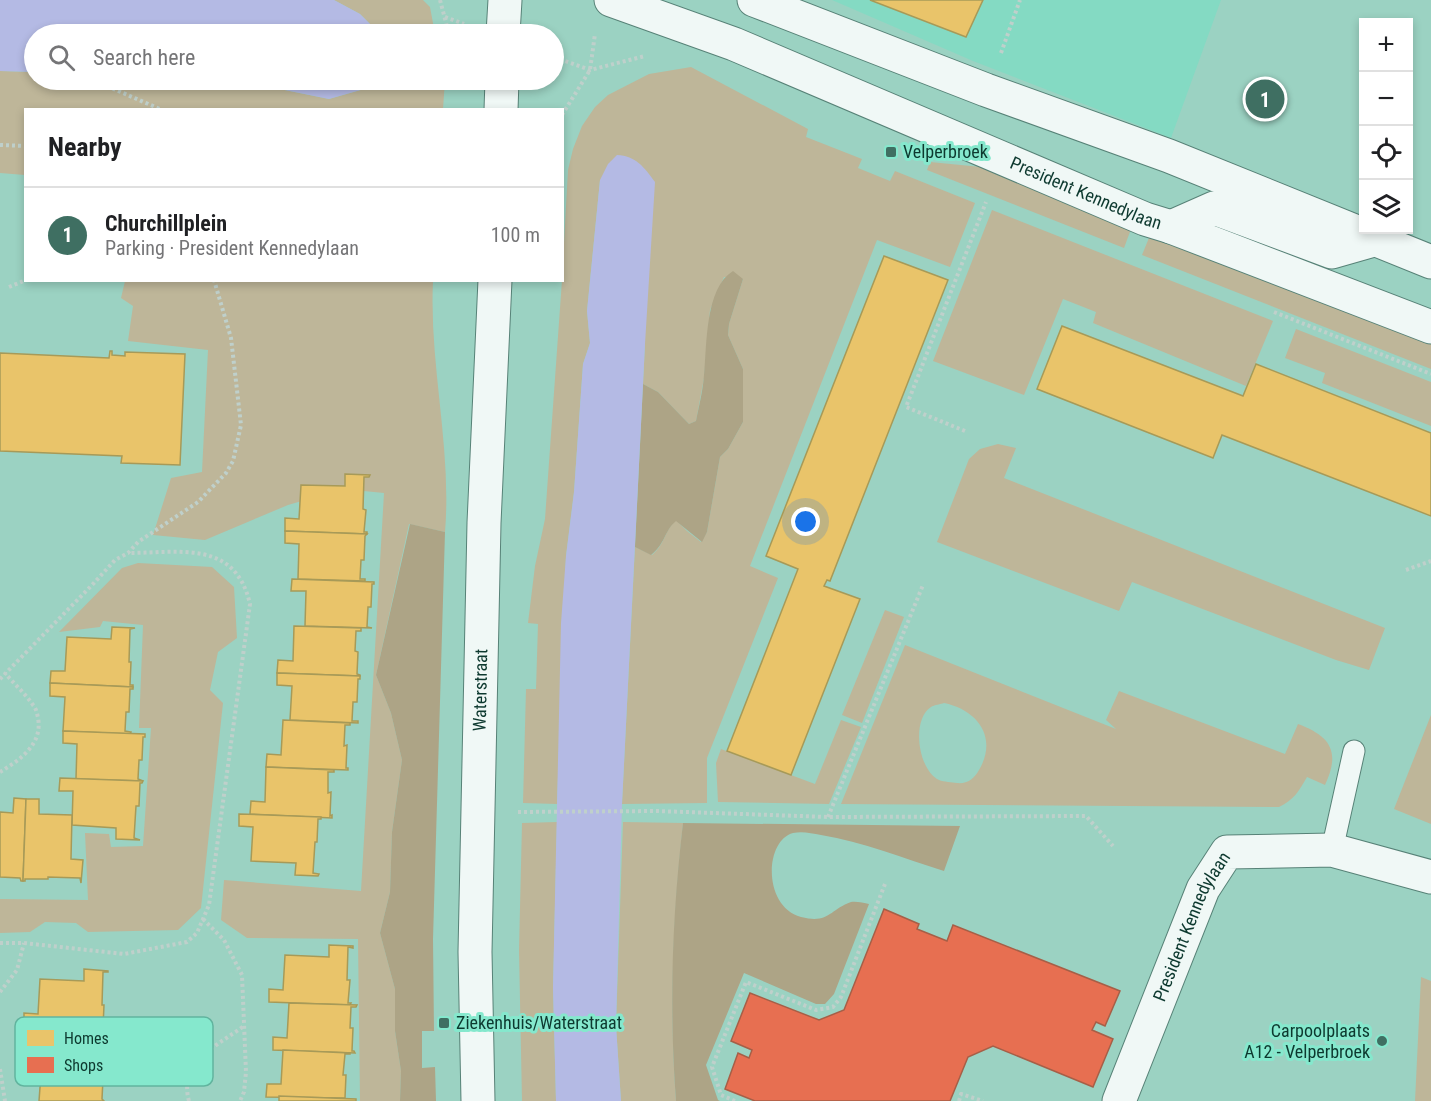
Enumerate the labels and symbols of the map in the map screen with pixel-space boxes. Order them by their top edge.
pin: 1 [1246,76,1284,122]
place label: Velperbroek [903,141,988,162]
marker: Velperbroek [884,145,898,159]
street label: President Kennedylaan [1007,152,1164,233]
your location [791,507,820,536]
street label: Waterstraat [469,649,491,732]
street label: President Kennedylaan [1149,848,1234,1004]
place label: Ziekenhuis/Waterstraat [456,1012,622,1033]
marker: Ziekenhuis/Waterstraat [437,1016,451,1030]
legend [15,1017,213,1086]
place label: Carpoolplaats A12 - Velperbroek [1244,1020,1370,1062]
text: Homes [64,1029,109,1048]
marker: Carpoolplaats A12 - Velperbroek [1375,1034,1389,1048]
text: Shops [64,1056,103,1075]

